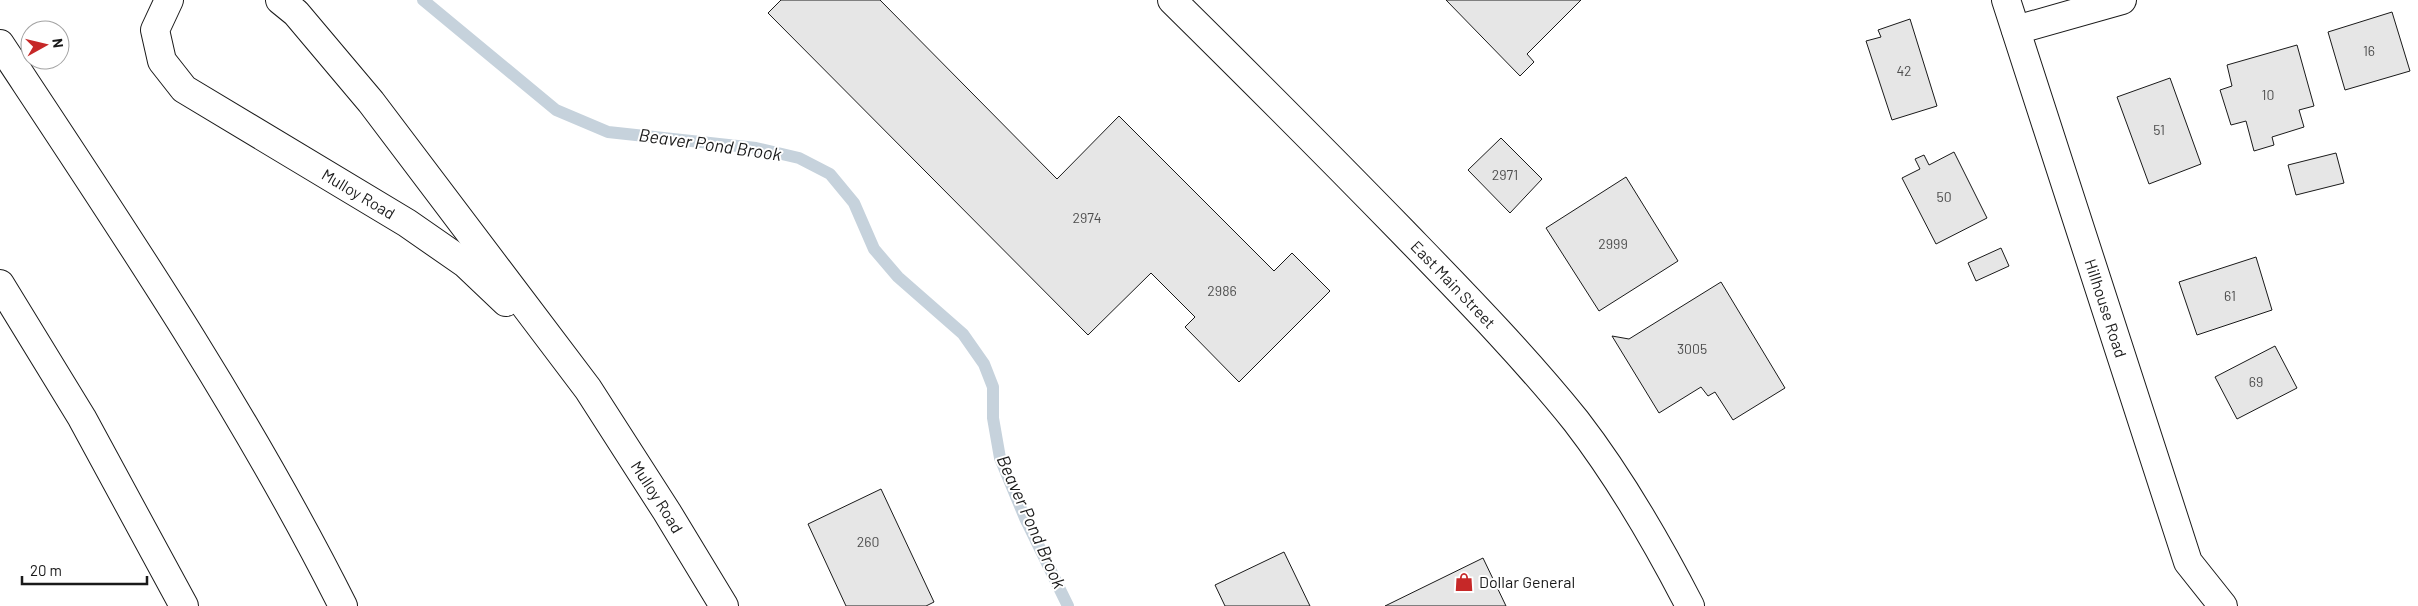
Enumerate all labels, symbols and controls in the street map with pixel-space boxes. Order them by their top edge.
north arrow [20,20,70,70]
text: N [49,37,67,49]
house number: 16 [2363,42,2375,59]
house number: 42 [1896,62,1912,79]
house number: 10 [2262,86,2274,103]
house number: 51 [2153,121,2165,138]
water label: Beaver Pond Brook [637,123,783,165]
street label: Mulloy Road [319,164,399,223]
house number: 2971 [1492,166,1518,183]
house number: 50 [1936,188,1952,205]
house number: 2974 [1072,209,1102,226]
house number: 2999 [1598,235,1628,252]
street label: East Main Street [1407,236,1500,332]
street label: Hillhouse Road [2081,256,2131,360]
house number: 2986 [1207,282,1237,299]
house number: 61 [2224,287,2236,304]
house number: 3005 [1677,340,1707,357]
house number: 69 [2249,373,2263,390]
water label: Beaver Pond Brook [993,451,1071,592]
street label: Mulloy Road [628,457,687,536]
house number: 260 [857,533,879,550]
scale bar [22,554,148,586]
text: 20 m [30,561,62,579]
shop icon: Dollar General [1453,571,1475,593]
place label: Dollar General [1479,572,1575,591]

